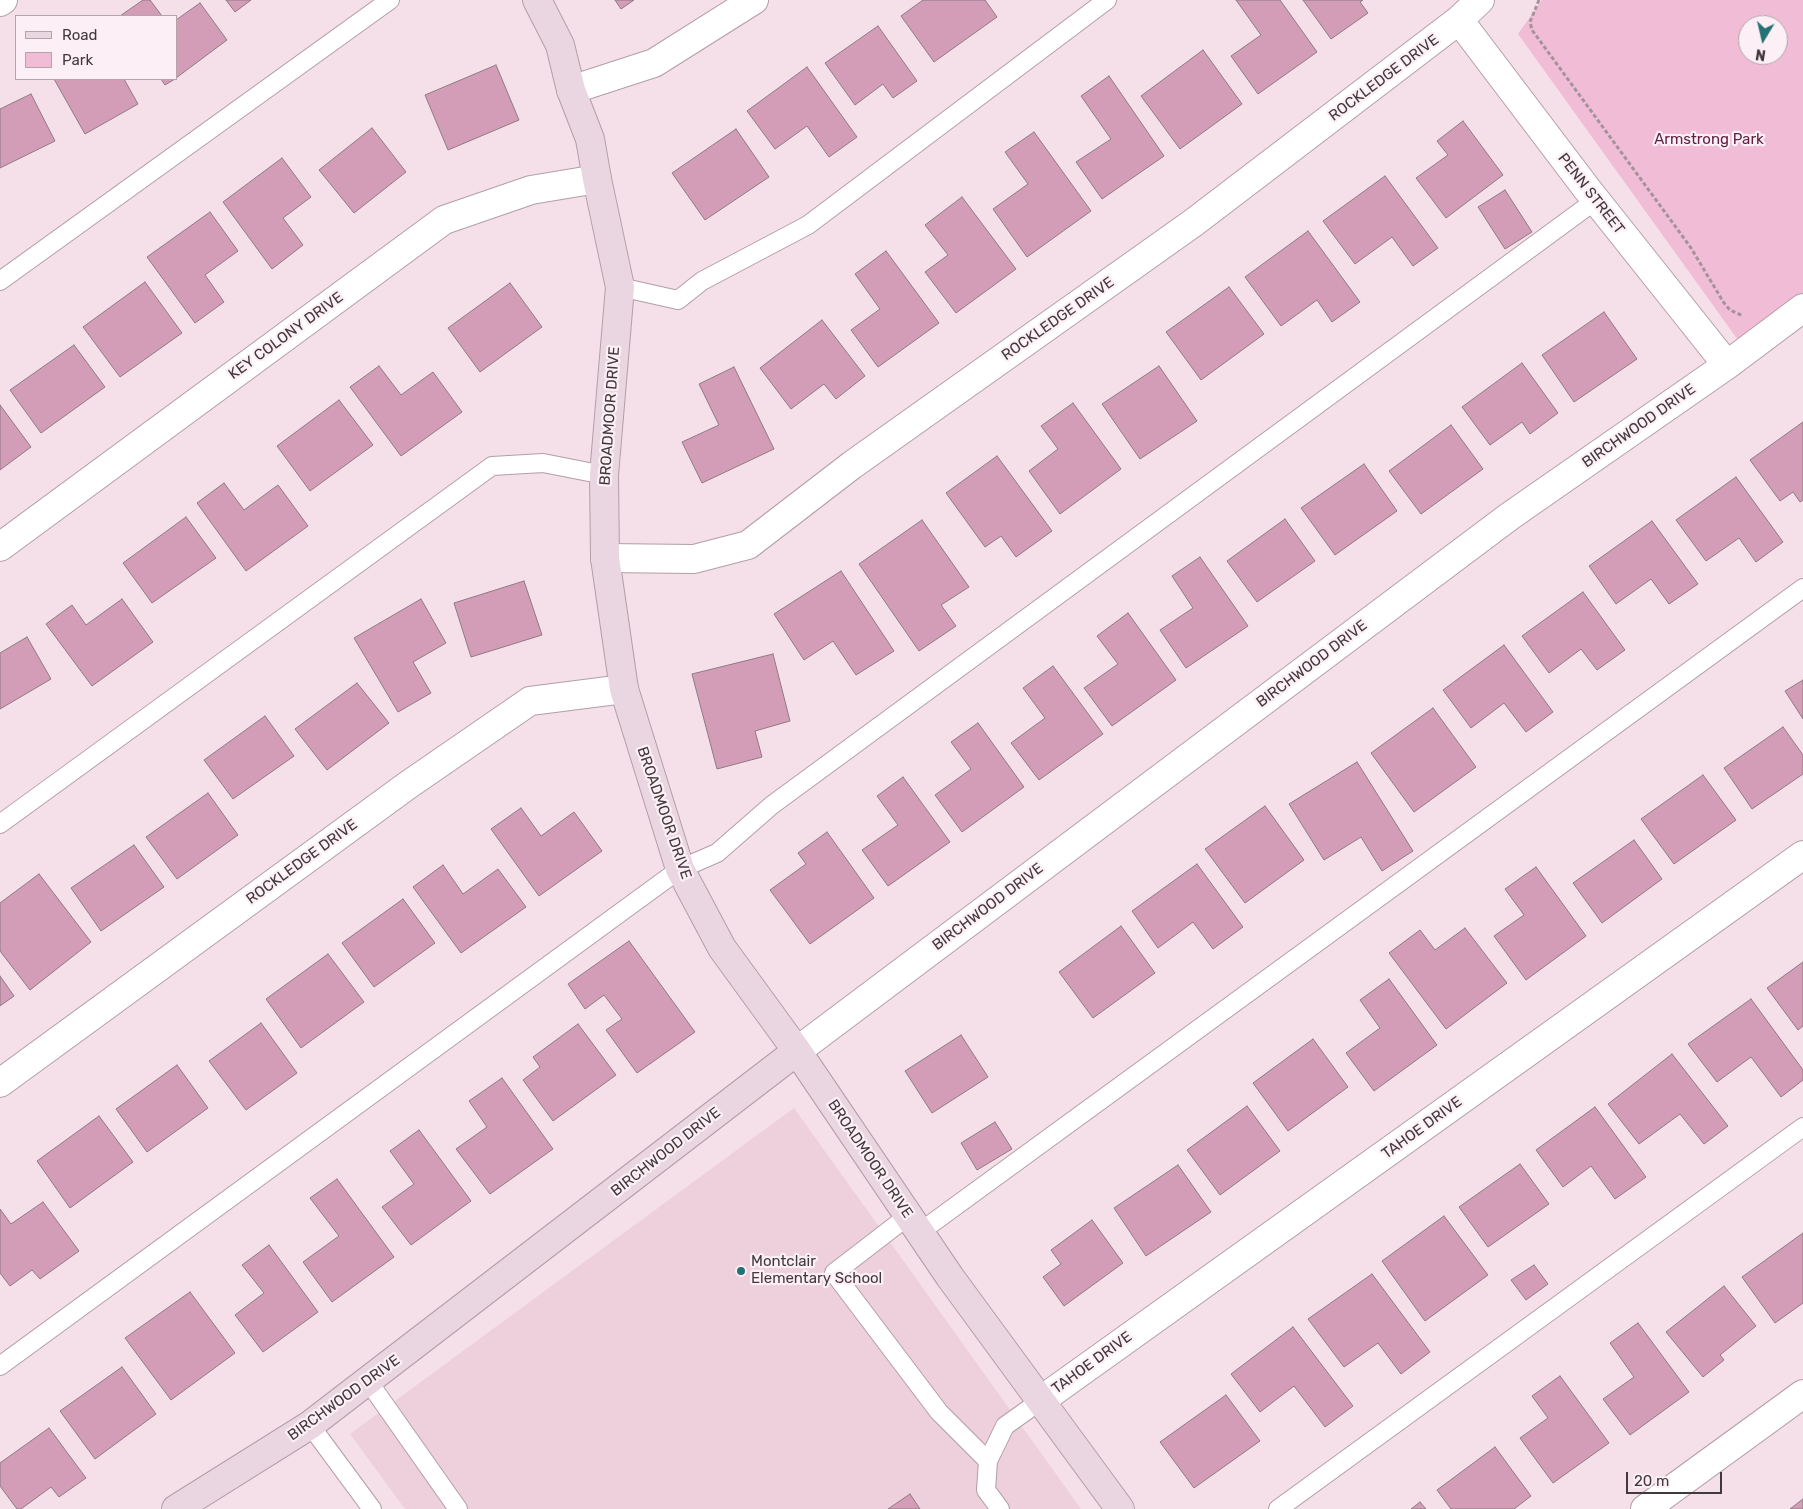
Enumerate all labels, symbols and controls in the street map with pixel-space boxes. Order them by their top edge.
legend [15,15,178,80]
north arrow [1738,15,1788,65]
text: Road [62,26,98,44]
street label: ROCKLEDGE DRIVE [1325,31,1443,125]
text: N [1754,45,1767,64]
text: Park [62,51,93,69]
park label: Armstrong Park [1654,131,1764,149]
street label: PENN STREET [1554,150,1628,238]
street label: ROCKLEDGE DRIVE [998,273,1118,365]
street label: KEY COLONY DRIVE [225,288,347,384]
street label: BROADMOOR DRIVE [596,346,624,486]
street label: BIRCHWOOD DRIVE [1579,380,1699,472]
street label: BIRCHWOOD DRIVE [1253,616,1371,712]
street label: BROADMOOR DRIVE [633,744,695,882]
street label: ROCKLEDGE DRIVE [243,816,361,908]
street label: BIRCHWOOD DRIVE [929,859,1047,955]
street label: TAHOE DRIVE [1379,1093,1465,1163]
street label: BROADMOOR DRIVE [824,1096,916,1222]
street label: BIRCHWOOD DRIVE [608,1104,724,1200]
place label: Montclair Elementary School [751,1253,882,1288]
marker: Montclair Elementary School [735,1265,747,1277]
street label: TAHOE DRIVE [1049,1328,1135,1398]
street label: BIRCHWOOD DRIVE [285,1351,403,1445]
scale bar [1628,1462,1724,1494]
text: 20 m [1634,1472,1669,1490]

